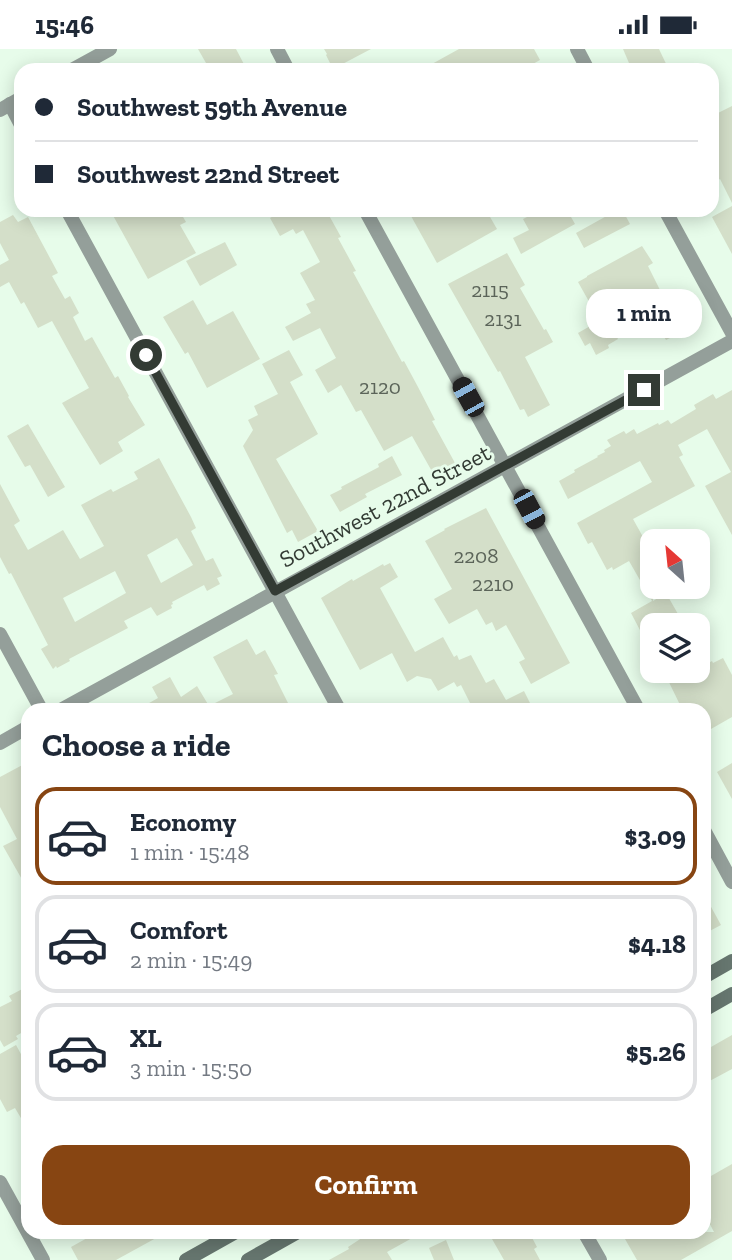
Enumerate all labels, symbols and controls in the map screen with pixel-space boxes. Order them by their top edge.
text: 15:46 [35,9,94,41]
text: Southwest 59th Avenue [77,91,347,123]
text: Southwest 22nd Street [77,158,339,190]
house number: 2115 [471,277,509,302]
callout: 1 min [586,289,702,337]
text: 1 min [617,299,671,327]
house number: 2131 [484,306,522,331]
route start [130,339,162,371]
house number: 2120 [359,374,401,399]
car [449,374,488,420]
route end [628,374,660,406]
street label: Southwest 22nd Street [274,438,495,574]
car [510,486,549,532]
north arrow [640,529,710,599]
map controls [640,529,710,683]
house number: 2208 [453,543,499,568]
house number: 2210 [472,571,514,596]
button: layers [640,613,710,683]
text: Choose a ride [42,726,230,764]
icon: car [46,805,109,868]
text: Economy [130,806,236,838]
text: $3.09 [625,820,686,852]
text: 1 min · 15:48 [130,838,250,866]
icon: car [46,913,109,976]
text: Comfort [130,914,227,946]
text: $4.18 [628,928,686,960]
text: 2 min · 15:49 [130,946,252,974]
icon: car [46,1021,109,1084]
text: XL [130,1022,162,1054]
text: $5.26 [626,1036,686,1068]
text: 3 min · 15:50 [130,1054,252,1082]
button: Confirm [42,1145,690,1225]

